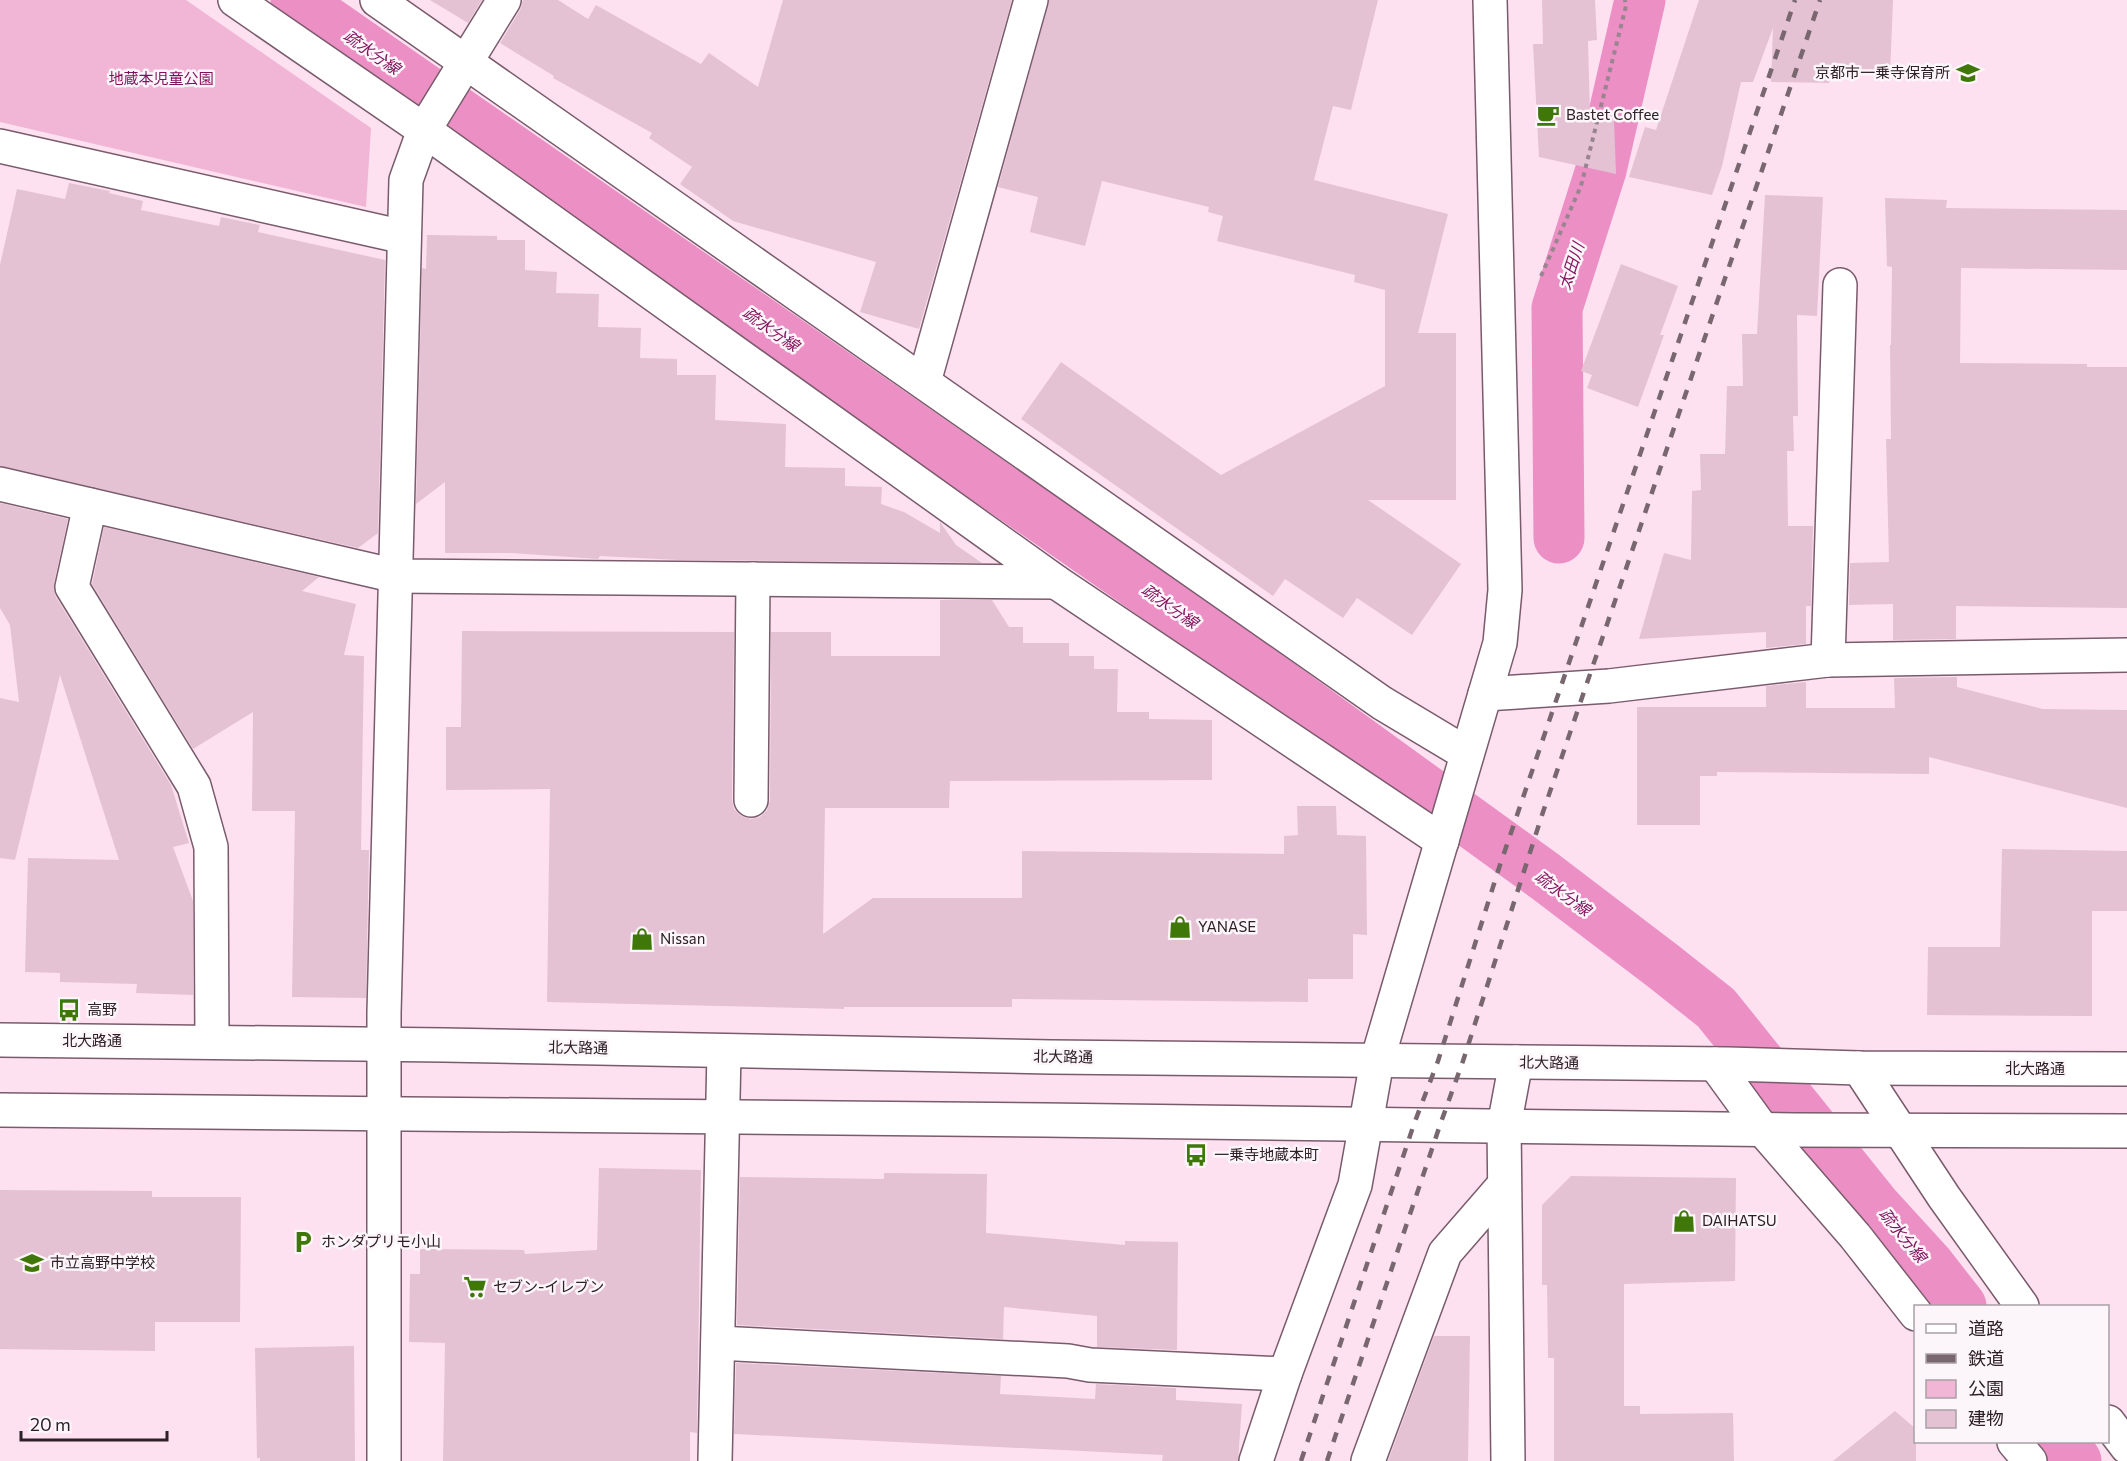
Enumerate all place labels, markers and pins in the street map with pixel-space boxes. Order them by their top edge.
school or university icon: 京都市一乗寺保育所 [1955,60,1981,86]
place label: 京都市一乗寺保育所 [1815,63,1950,81]
cafe icon: Bastet Coffee [1535,102,1561,128]
place label: Bastet Coffee [1566,105,1659,123]
shop icon: YANASE [1167,914,1193,940]
place label: YANASE [1198,917,1256,935]
shop icon: Nissan [629,926,655,952]
place label: Nissan [660,929,705,947]
bus stop icon: 高野 [56,997,82,1023]
place label: 高野 [87,1000,117,1018]
bus stop icon: 一乗寺地蔵本町 [1183,1142,1209,1168]
place label: 一乗寺地蔵本町 [1214,1145,1319,1163]
shop icon: DAIHATSU [1671,1208,1697,1234]
place label: DAIHATSU [1702,1211,1777,1229]
parking icon: ホンダプリモ小山 [290,1229,316,1255]
place label: ホンダプリモ小山 [321,1232,441,1250]
school or university icon: 市立高野中学校 [19,1250,45,1276]
place label: 市立高野中学校 [50,1253,155,1271]
supermarket icon: セブン-イレブン [462,1274,488,1300]
place label: セブン-イレブン [493,1277,604,1295]

